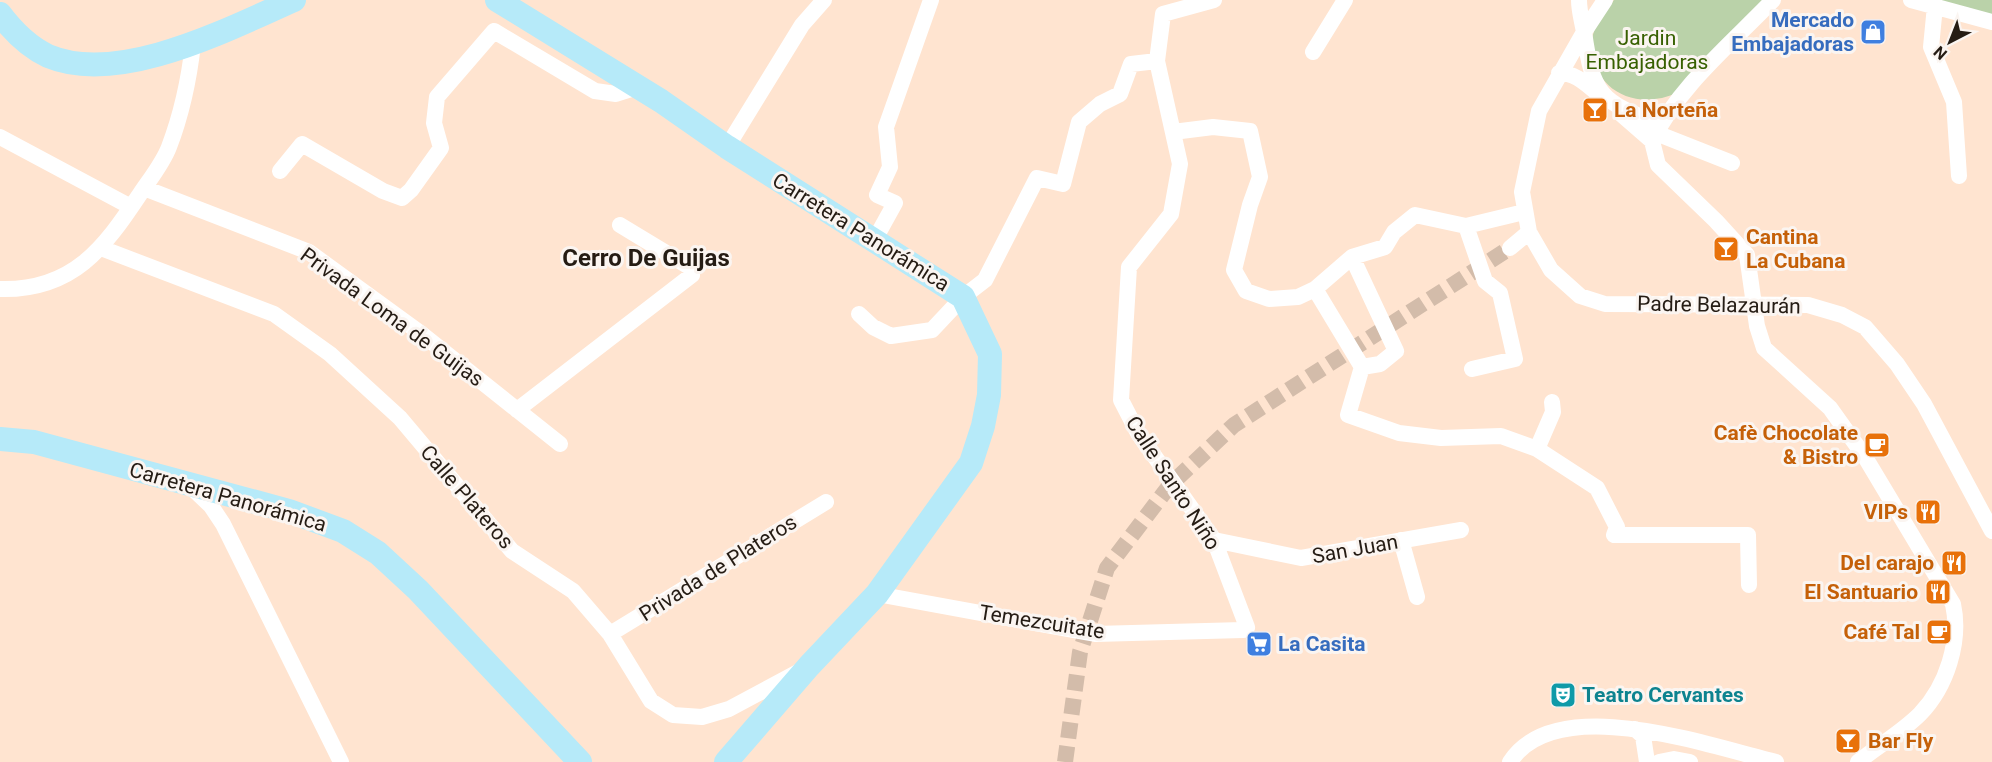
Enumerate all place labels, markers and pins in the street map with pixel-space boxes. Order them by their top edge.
place label: Mercado Embajadoras [1731,8,1854,56]
shop icon: Mercado Embajadoras [1858,17,1888,47]
bar icon: La Norteña [1580,95,1610,125]
place label: La Norteña [1614,98,1718,122]
place label: Cantina La Cubana [1746,225,1845,273]
bar icon: Cantina La Cubana [1711,234,1741,264]
place label: Cafè Chocolate & Bistro [1714,421,1858,469]
cafe icon: Cafè Chocolate & Bistro [1862,430,1892,460]
restaurant icon: VIPs [1913,497,1943,527]
place label: VIPs [1864,500,1908,524]
restaurant icon: Del carajo [1939,548,1969,578]
place label: Del carajo [1840,551,1934,575]
restaurant icon: El Santuario [1923,577,1953,607]
place label: El Santuario [1804,580,1918,604]
cafe icon: Café Tal [1924,617,1954,647]
place label: Café Tal [1843,620,1920,644]
supermarket icon: La Casita [1244,629,1274,659]
place label: La Casita [1278,632,1366,656]
theatre icon: Teatro Cervantes [1548,680,1578,710]
place label: Teatro Cervantes [1582,683,1744,707]
bar icon: Bar Fly [1833,726,1863,756]
place label: Bar Fly [1868,729,1934,753]

